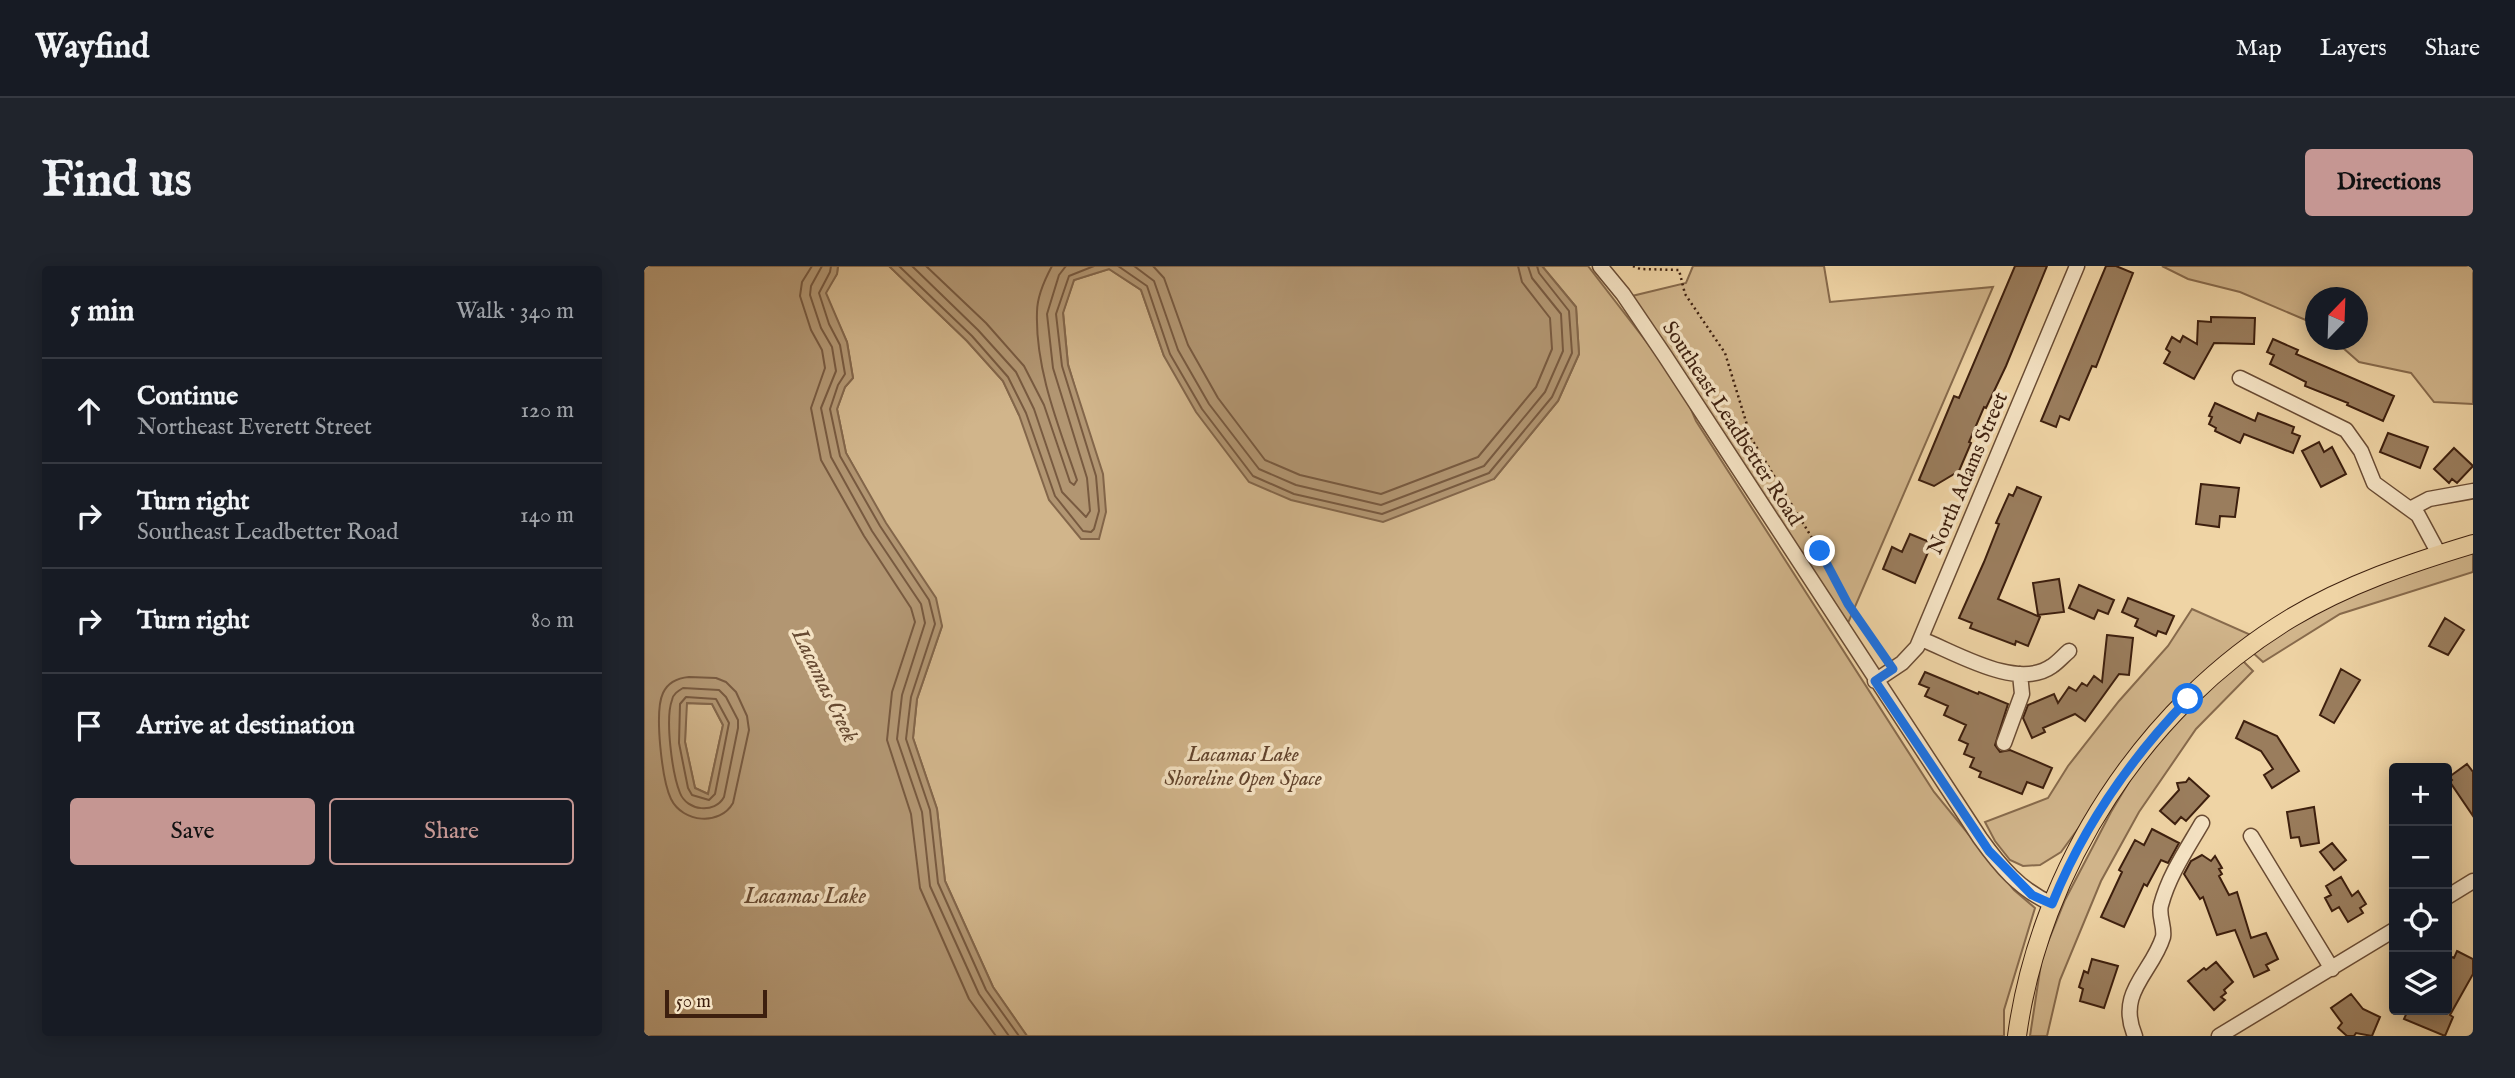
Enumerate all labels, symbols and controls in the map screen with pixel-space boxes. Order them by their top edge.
text: Wayfind [35,27,149,69]
text: Map [2236,33,2282,64]
text: Layers [2320,33,2387,64]
text: Share [2425,33,2480,64]
button: Directions [2305,149,2473,216]
text: Find us [42,151,192,213]
north arrow [2305,287,2368,350]
text: 5 min [70,293,135,331]
text: Walk · 340 m [456,297,574,326]
street label: Southeast Leadbetter Road [1655,316,1809,532]
text: Continue [137,380,238,413]
street label: North Adams Street [1922,388,2015,559]
icon: ahead [70,392,108,430]
text: 120 m [521,396,574,425]
text: Northeast Everett Street [137,413,372,442]
text: Turn right [137,485,250,518]
icon: right [70,497,108,535]
text: 140 m [520,501,574,530]
text: Southeast Leadbetter Road [137,518,399,547]
route end [1804,535,1835,566]
icon: right [70,602,108,640]
text: Turn right [137,604,250,637]
text: 80 m [531,606,574,635]
water label: Lacamas Creek [784,623,865,747]
route start [2172,683,2203,714]
icon: arrive [70,707,108,745]
text: Arrive at destination [137,709,355,742]
park label: Lacamas Lake Shoreline Open Space [1164,742,1322,793]
map controls [2389,763,2452,1015]
button: + [2389,763,2452,826]
button: Save [70,798,315,865]
button: Share [329,798,574,865]
button: − [2389,826,2452,889]
water label: Lacamas Lake [743,882,866,911]
button: locate [2389,889,2452,952]
button: layers [2389,952,2452,1015]
scale bar [665,987,766,1019]
text: 50 m [676,990,711,1014]

